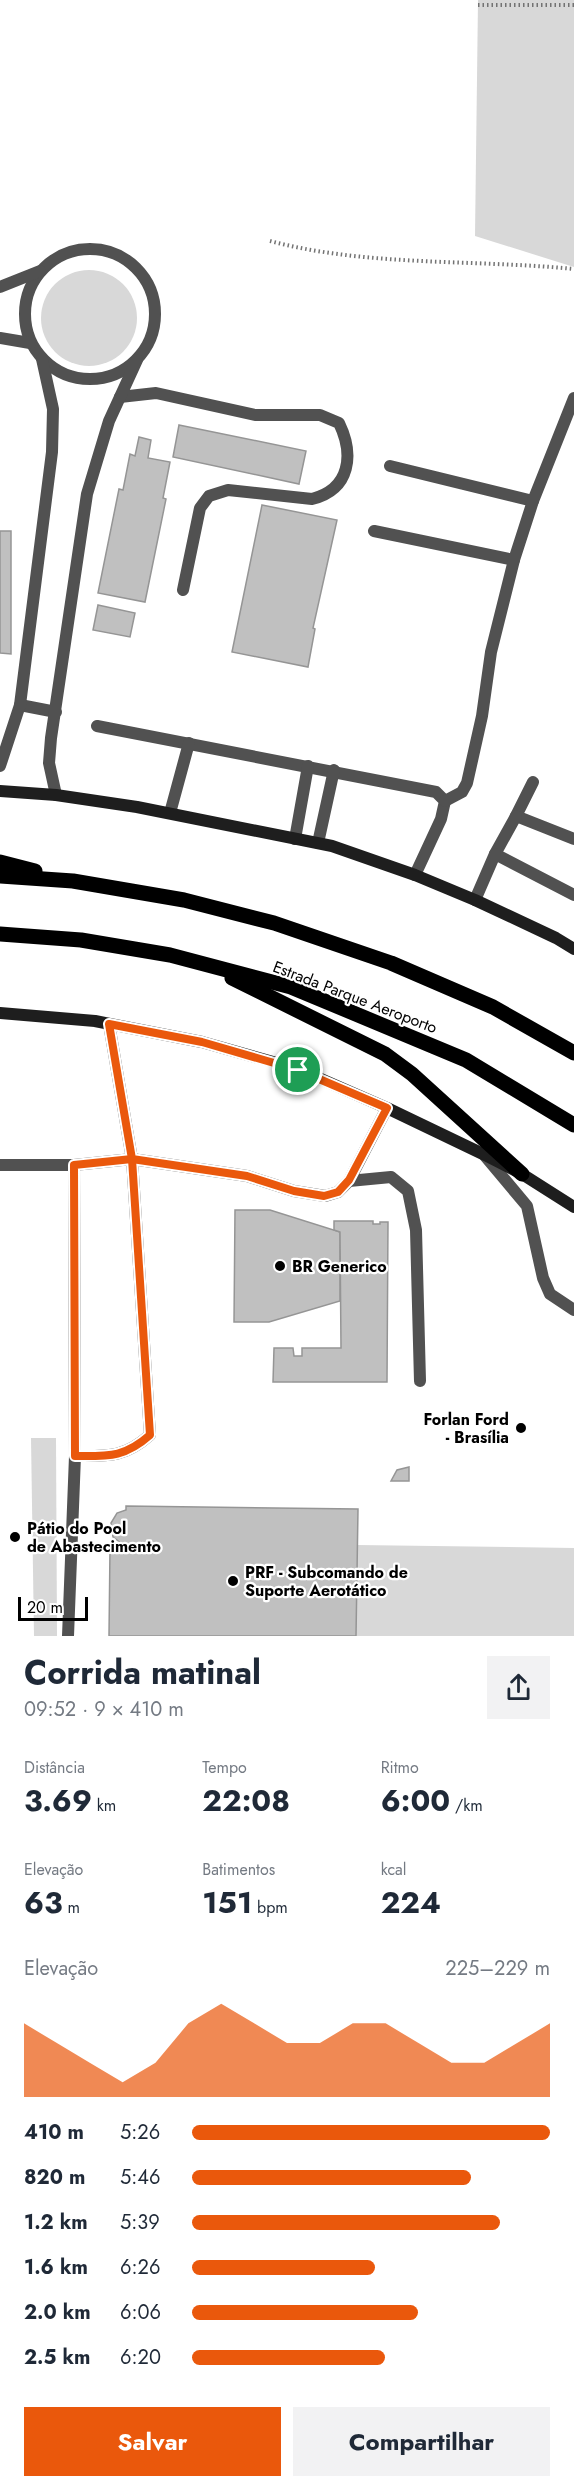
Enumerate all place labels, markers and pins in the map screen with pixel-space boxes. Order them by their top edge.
pin [272,1044,323,1095]
place label: BR Generico [292,1255,387,1278]
marker: BR Generico [273,1259,287,1273]
place label: Forlan Ford - Brasília [423,1408,509,1449]
marker: Forlan Ford - Brasília [514,1421,528,1435]
place label: Pátio do Pool de Abastecimento [27,1517,161,1558]
marker: Pátio do Pool de Abastecimento [8,1530,22,1544]
place label: PRF - Subcomando de Suporte Aerotático [245,1561,408,1602]
marker: PRF - Subcomando de Suporte Aerotático [226,1574,240,1588]

